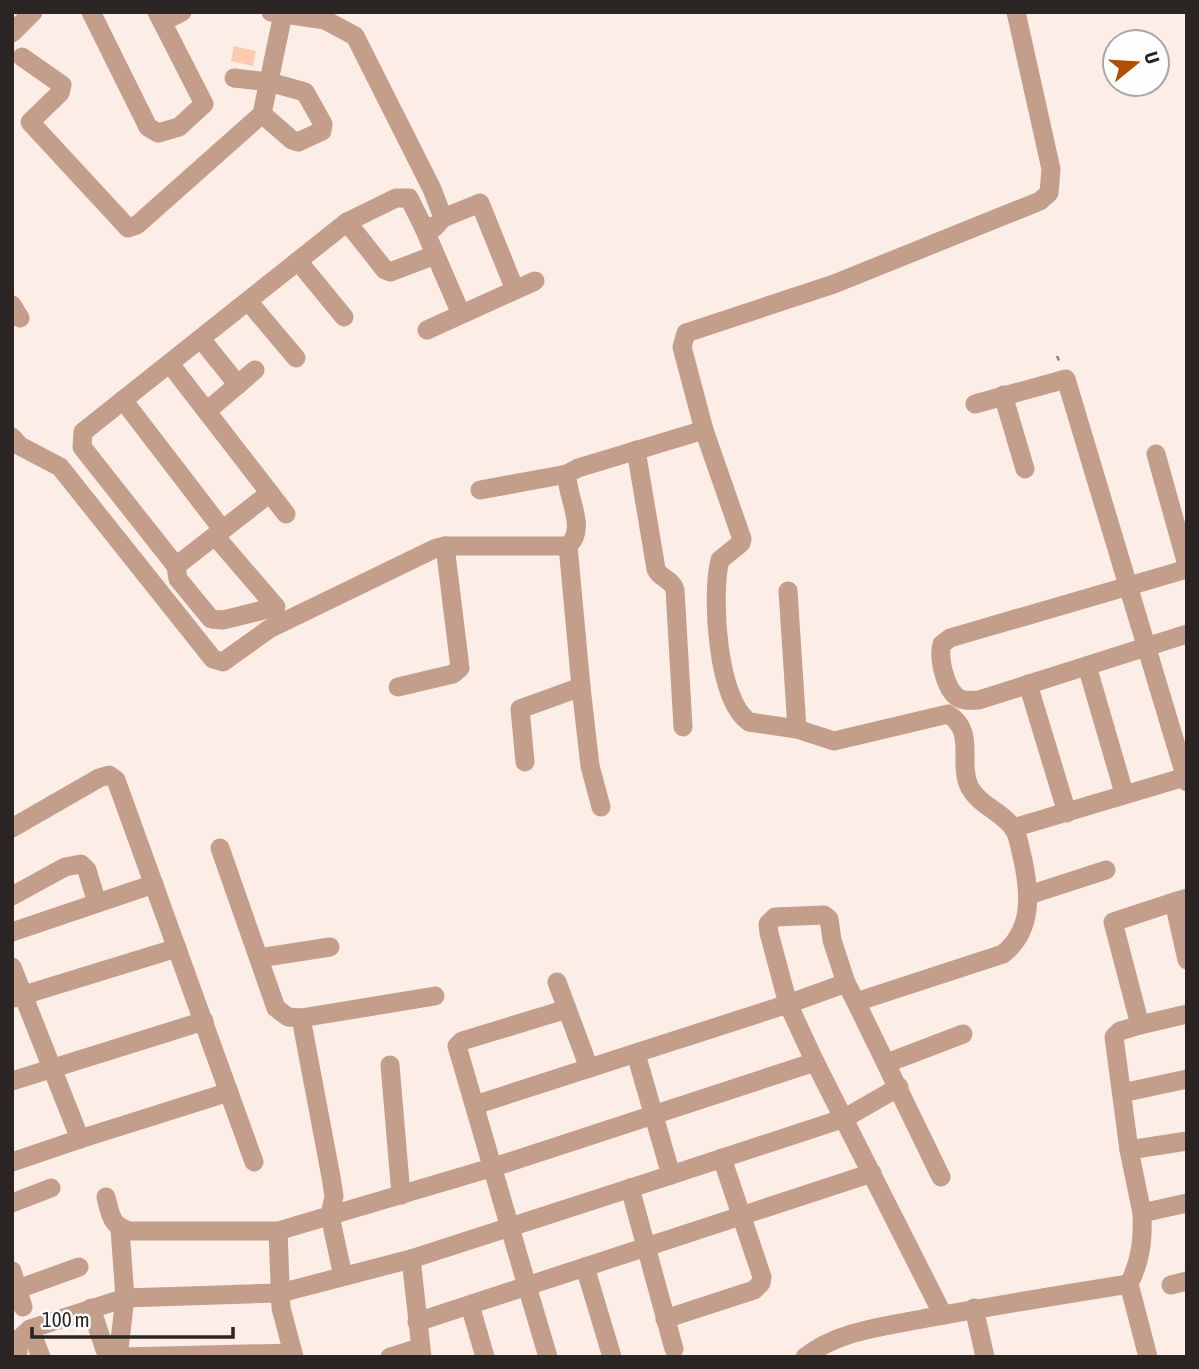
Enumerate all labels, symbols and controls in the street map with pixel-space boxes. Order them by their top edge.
north arrow [1101,28,1171,98]
text: U [1140,49,1164,66]
scale bar [32,1296,233,1340]
text: 100 m [42,1307,90,1331]

